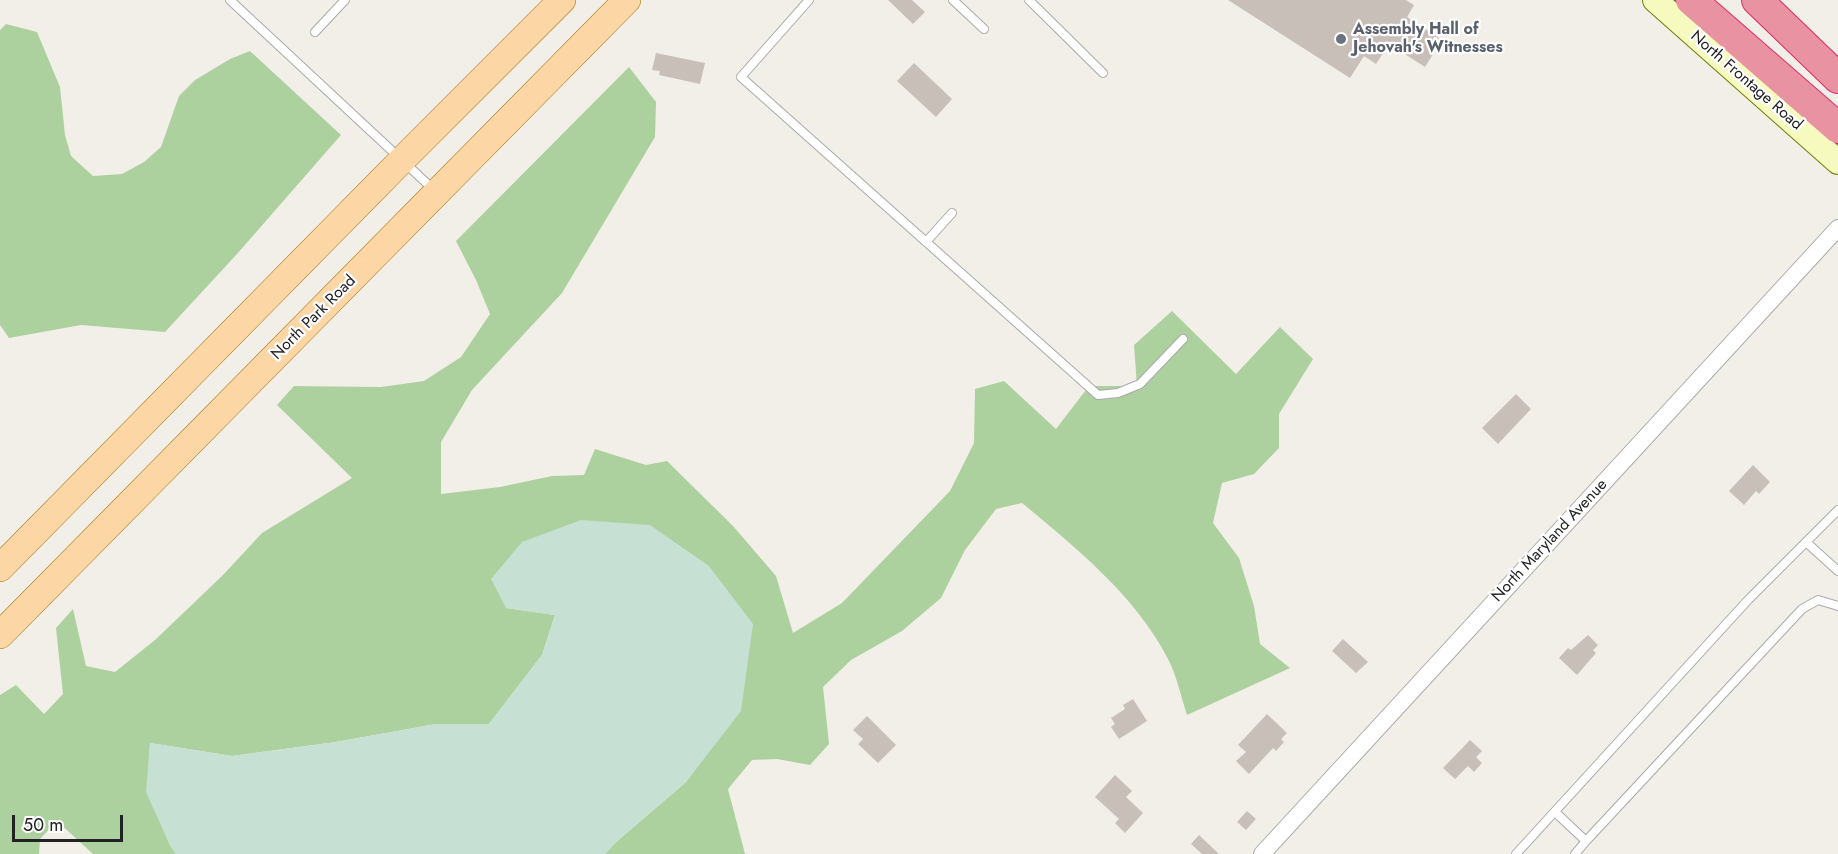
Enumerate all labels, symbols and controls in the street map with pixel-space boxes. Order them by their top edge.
place label: Assembly Hall of Jehovah's Witnesses [1353,20,1503,58]
street label: North Frontage Road [1686,27,1806,135]
marker: Assembly Hall of Jehovah's Witnesses [1334,32,1348,46]
street label: North Park Road [268,272,360,364]
street label: North Maryland Avenue [1488,476,1612,606]
scale bar [15,803,126,841]
text: 50 m [23,812,63,838]

